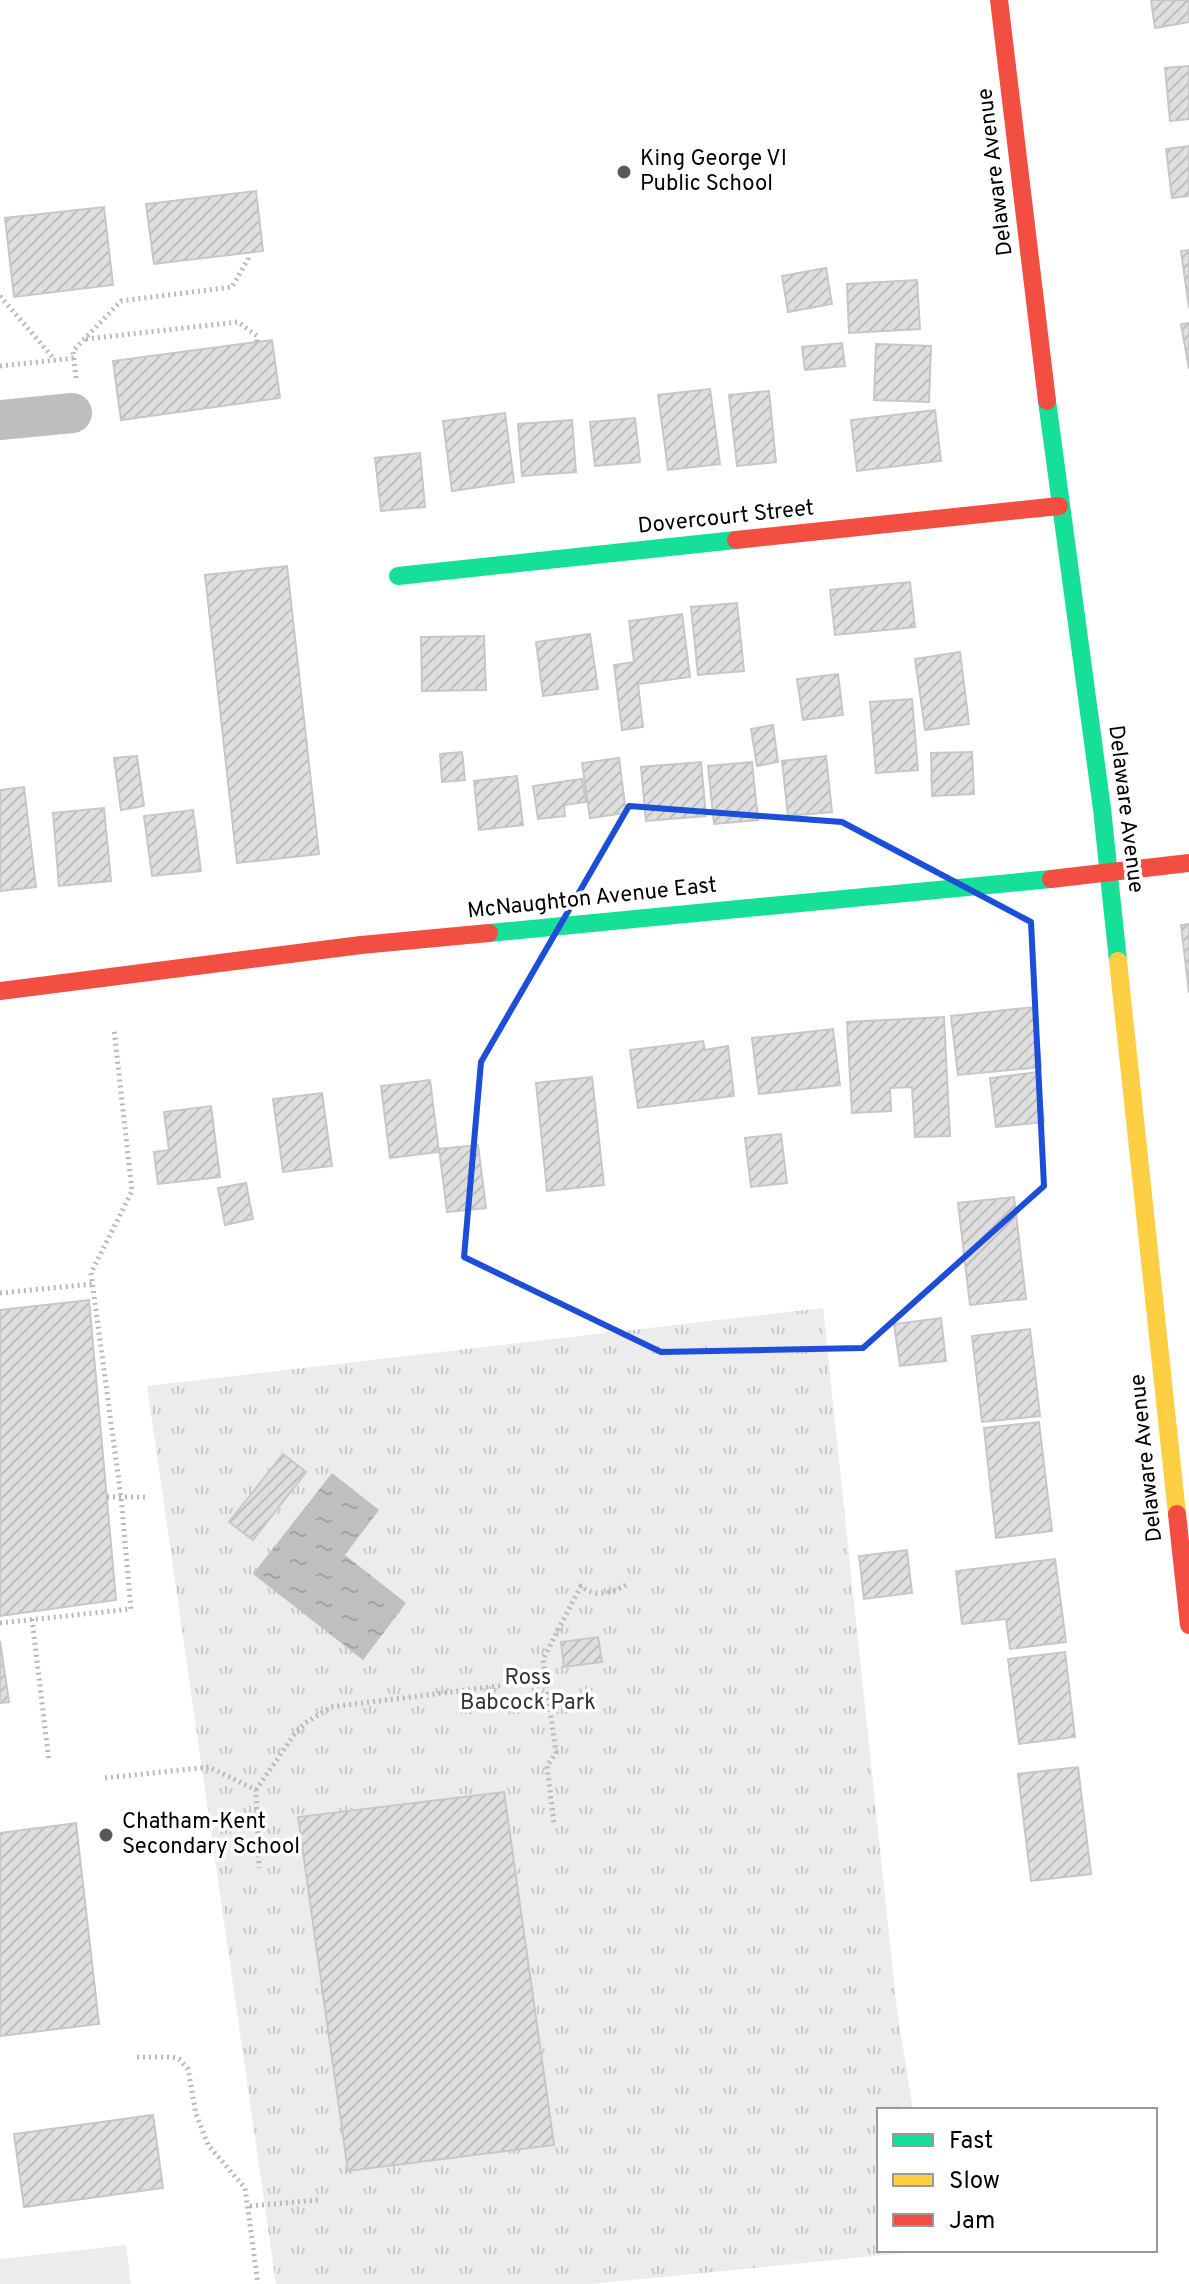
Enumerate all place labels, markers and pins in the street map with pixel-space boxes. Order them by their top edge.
place label: King George VI Public School [640,146,787,198]
marker: King George VI Public School [615,163,633,181]
place label: Chatham-Kent Secondary School [122,1809,300,1861]
marker: Chatham-Kent Secondary School [97,1826,115,1844]

